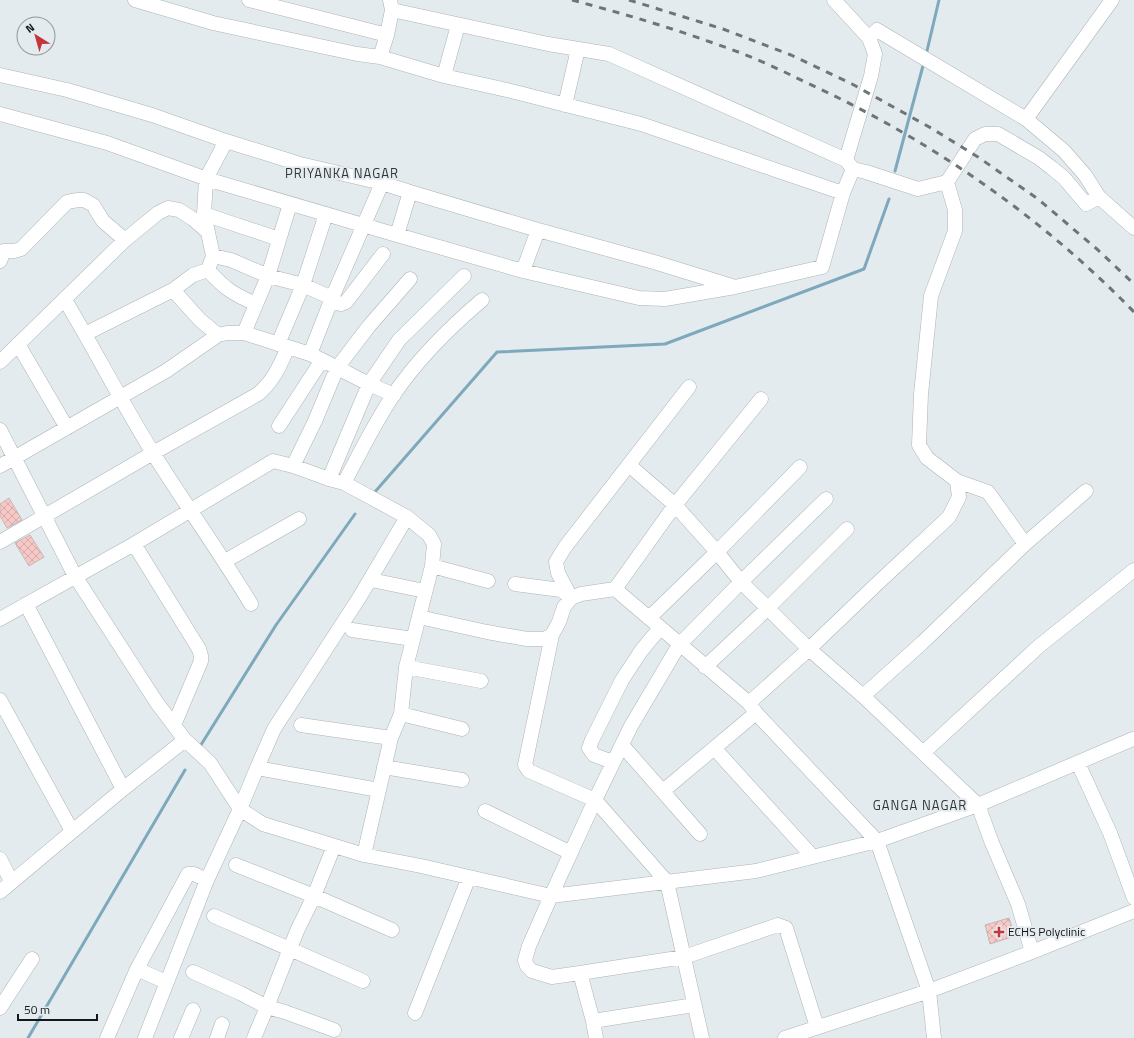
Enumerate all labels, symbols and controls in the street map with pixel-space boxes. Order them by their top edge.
north arrow [16,16,56,56]
text: N [22,19,38,37]
district label: PRIYANKA NAGAR [285,163,399,183]
district label: GANGA NAGAR [873,795,967,815]
place label: ECHS Polyclinic [1008,922,1085,941]
marker: ECHS Polyclinic [993,926,1005,938]
scale bar [18,996,97,1022]
text: 50 m [24,1000,50,1019]

